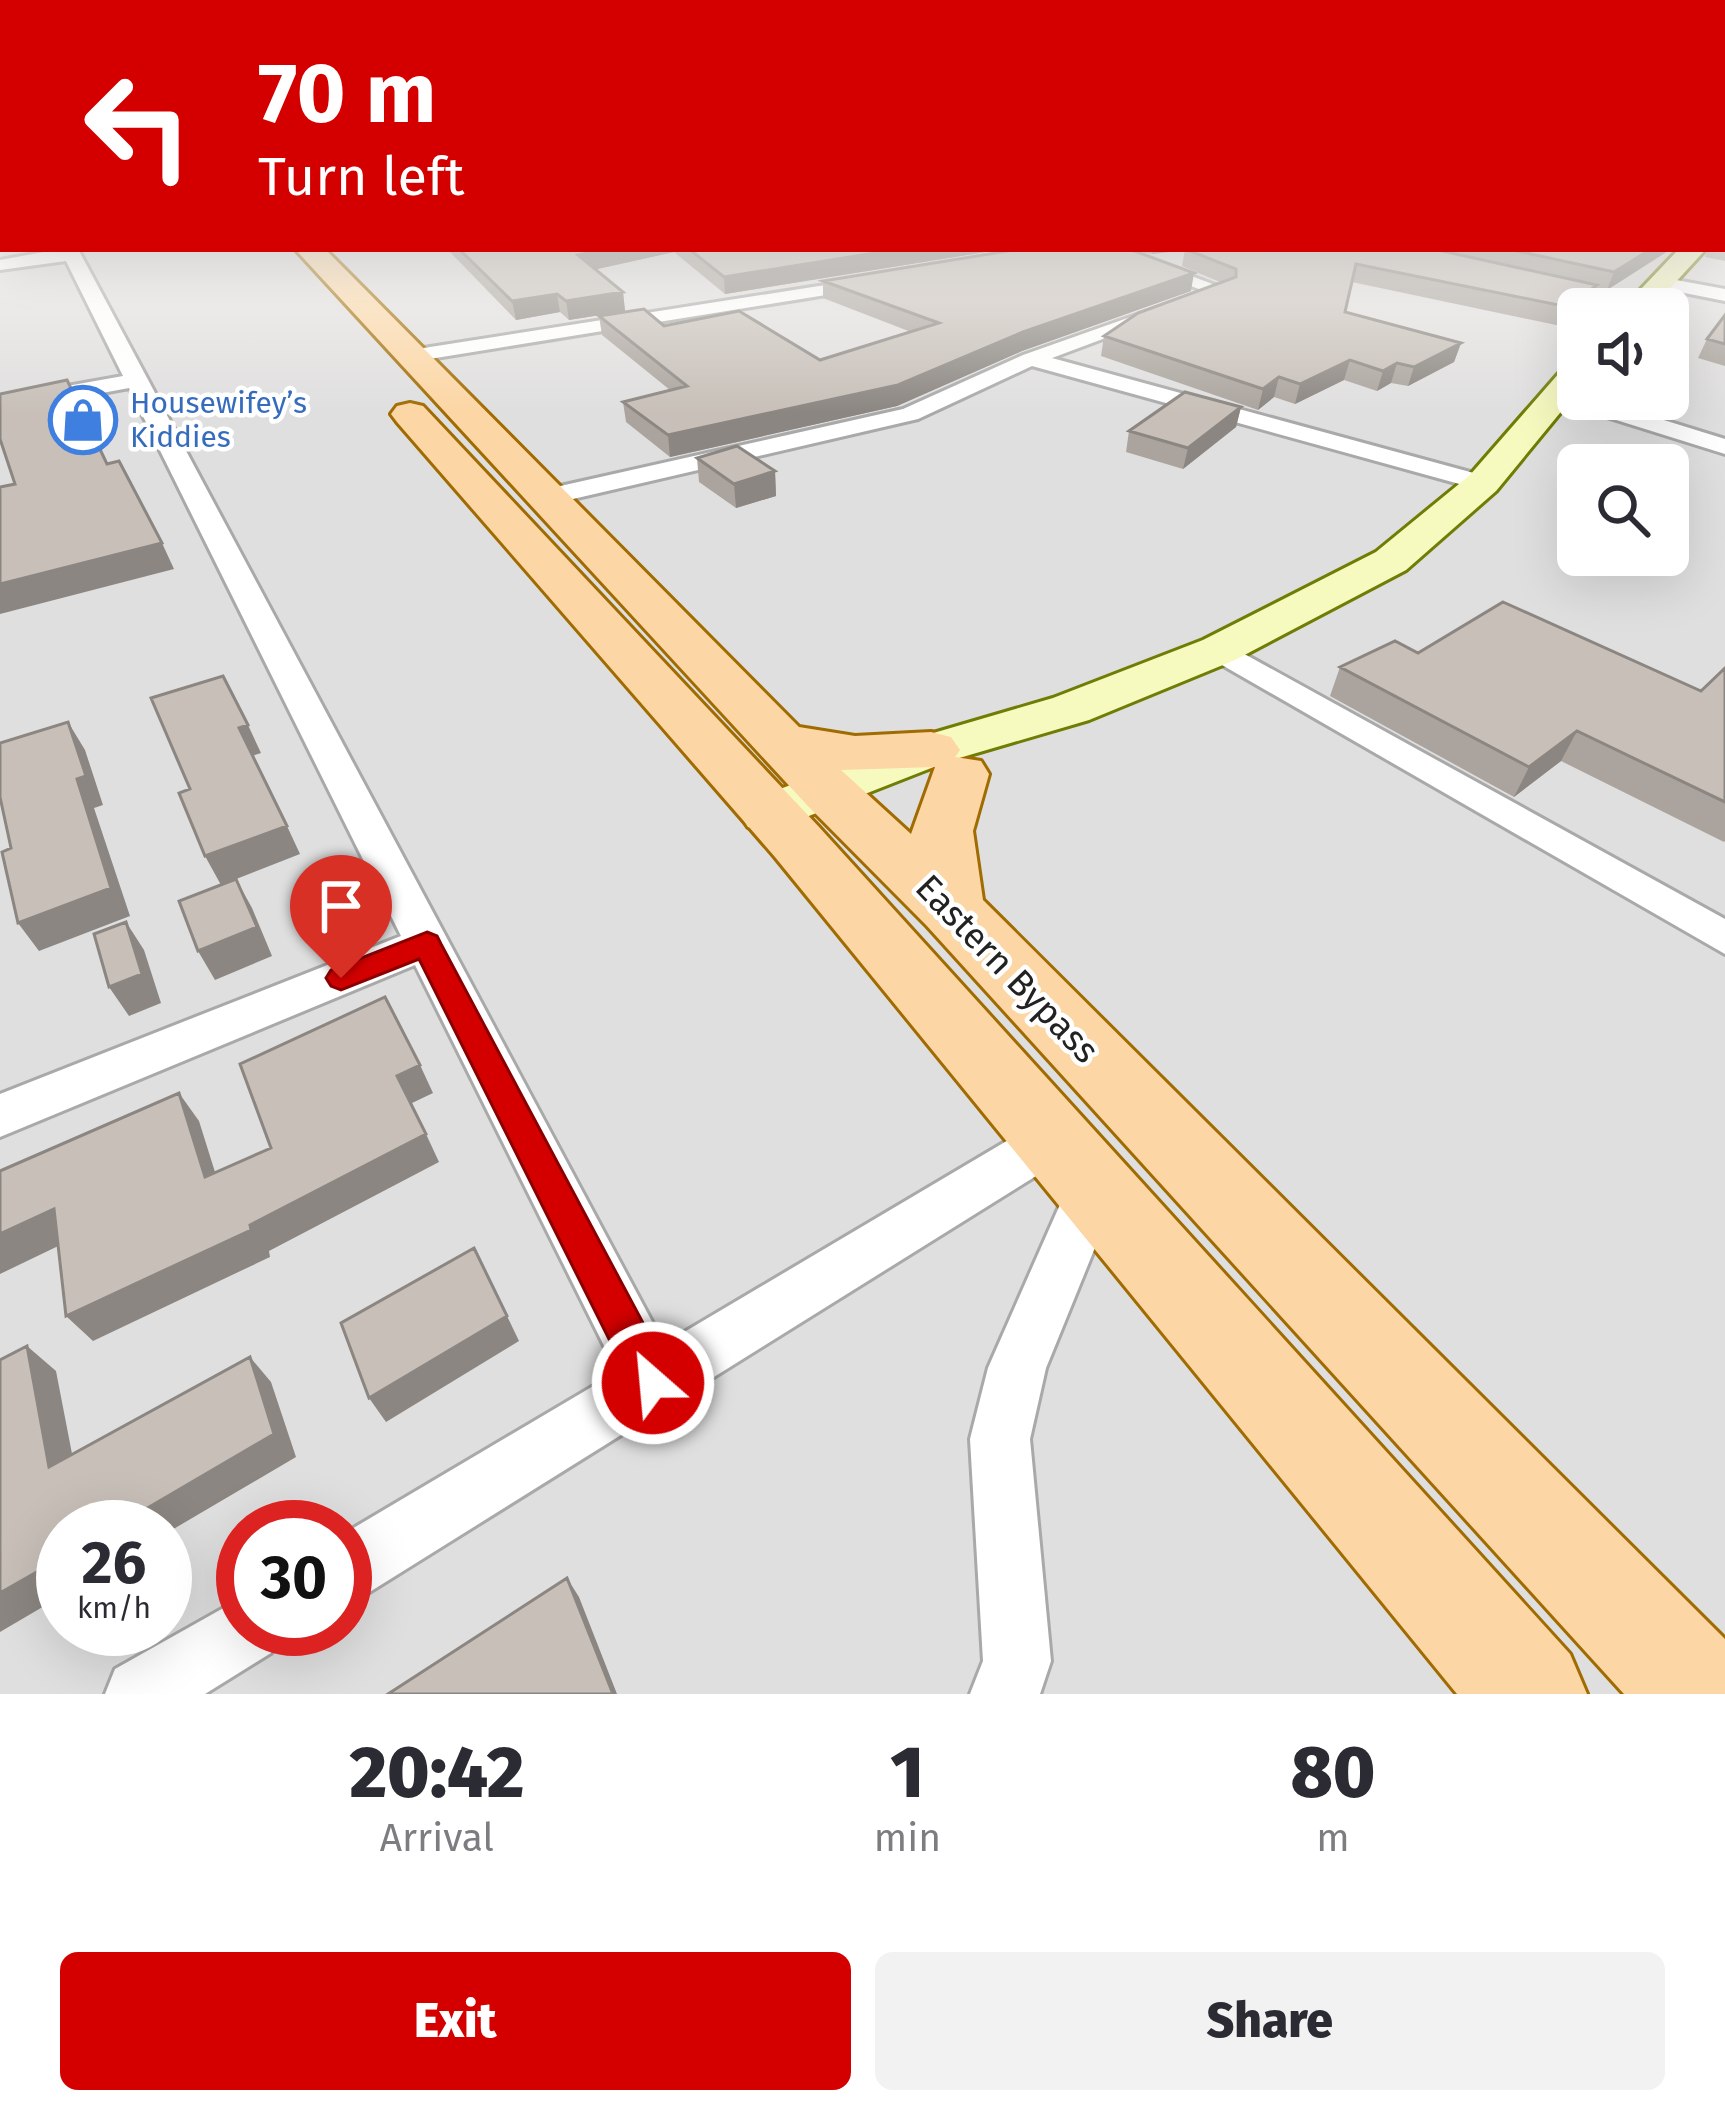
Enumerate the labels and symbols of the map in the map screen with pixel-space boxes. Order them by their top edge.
shop icon: Housewifey’s Kiddies [48,385,118,455]
place label: Housewifey’s Kiddies [130,385,307,455]
pin [290,855,392,978]
street label: Eastern Bypass [906,866,1108,1072]
position arrow [590,1320,716,1446]
speed limit sign: 30 [216,1500,372,1656]

